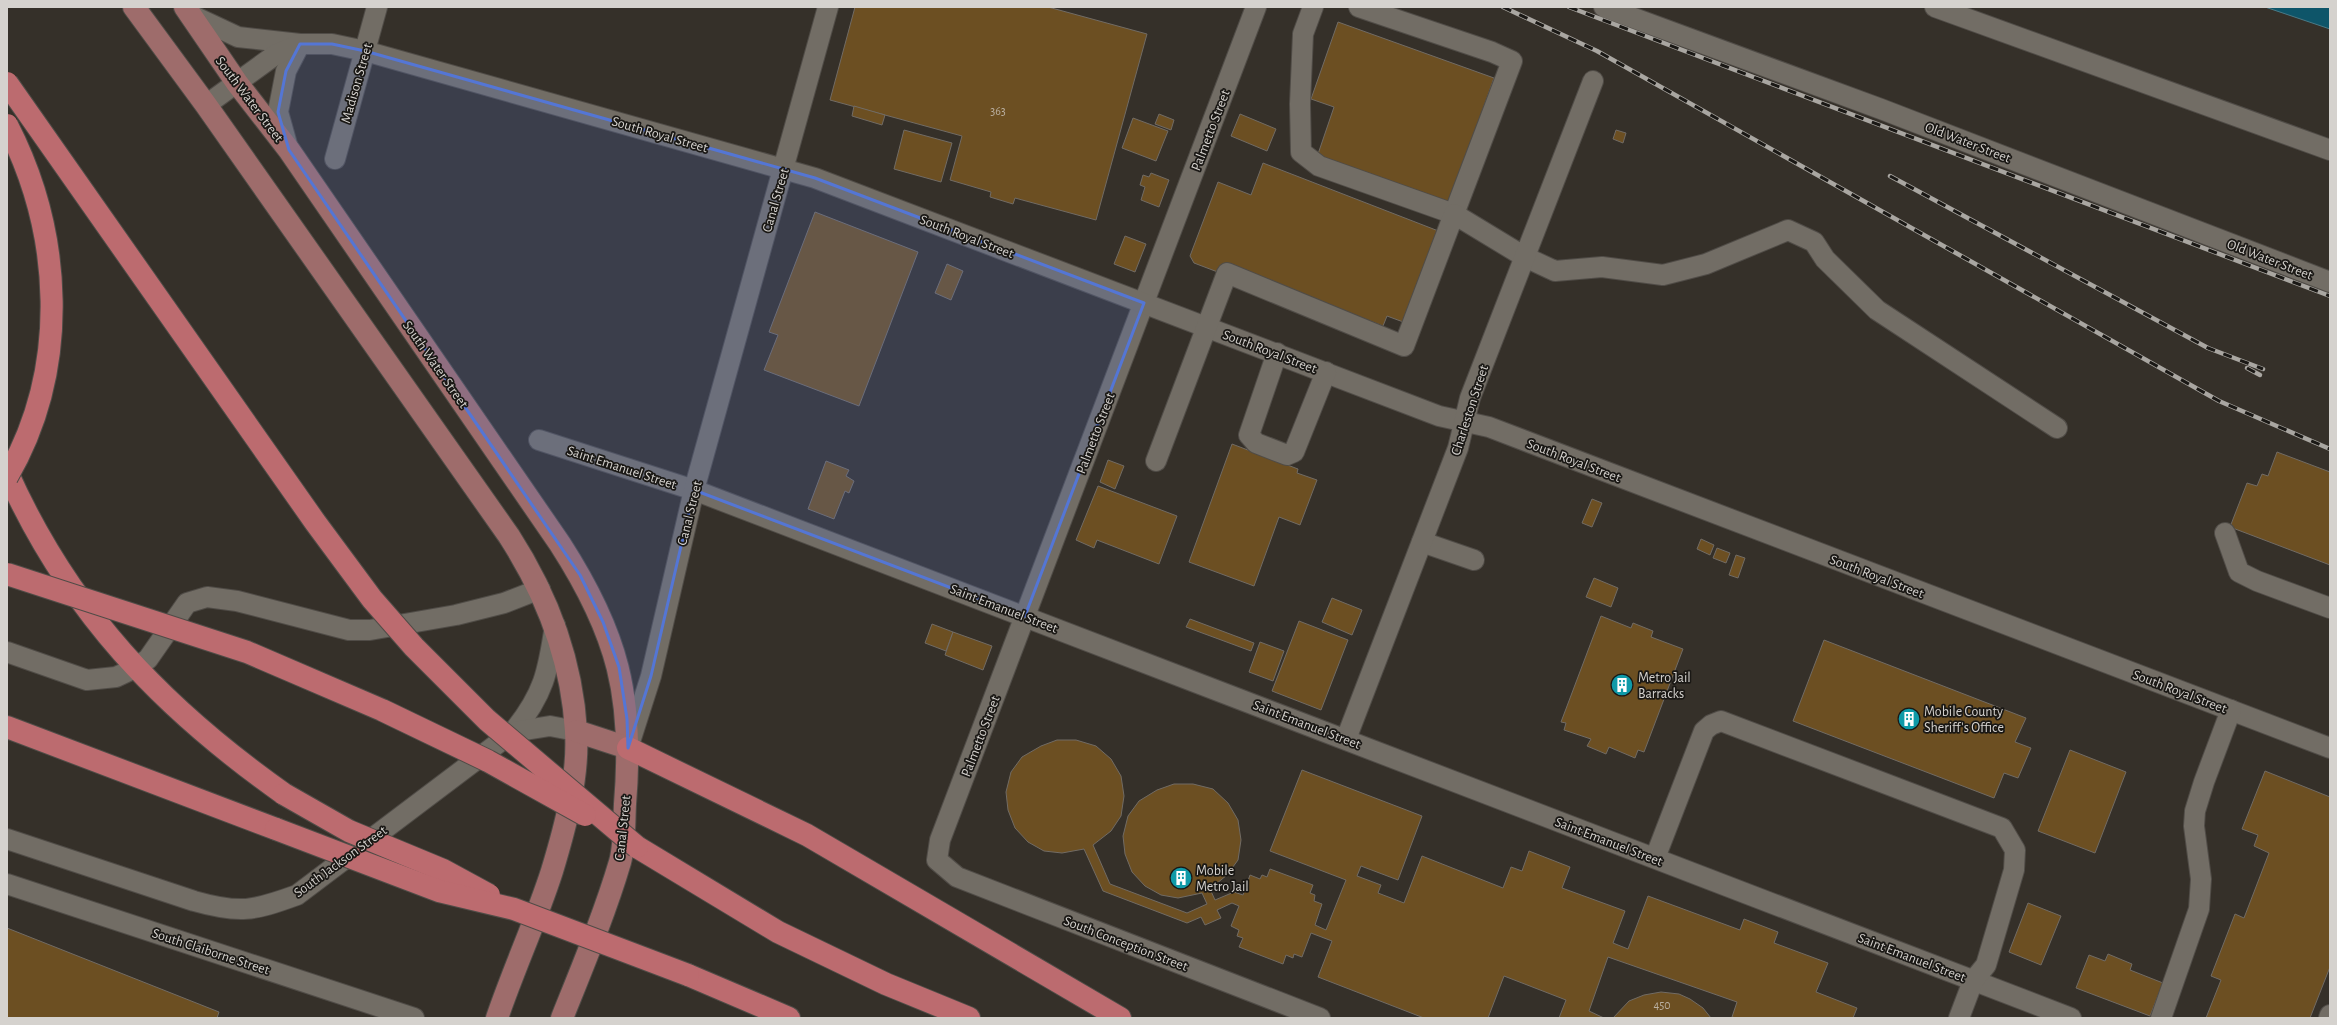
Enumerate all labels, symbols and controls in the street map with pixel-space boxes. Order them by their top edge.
street label: Madison Street [339,41,375,125]
street label: South Water Street [213,54,286,145]
street label: Palmetto Street [1189,88,1233,173]
house number: 363 [990,105,1006,117]
street label: South Royal Street [610,115,710,156]
street label: Old Water Street [1923,120,2013,166]
street label: Canal Street [760,166,792,234]
street label: South Royal Street [918,213,1016,261]
street label: Old Water Street [2225,237,2315,283]
street label: South Water Street [400,318,471,411]
street label: South Royal Street [1221,328,1319,376]
street label: Charleston Street [1449,363,1491,457]
street label: Palmetto Street [1074,391,1118,476]
street label: South Royal Street [1525,437,1623,485]
street label: Saint Emanuel Street [565,444,678,492]
street label: Canal Street [675,479,705,547]
street label: South Royal Street [1828,553,1926,601]
street label: Saint Emanuel Street [948,582,1060,636]
street label: South Royal Street [2131,668,2229,716]
place label: Metro Jail Barracks [1638,671,1691,701]
building icon: Metro Jail Barracks [1609,672,1635,698]
street label: Palmetto Street [959,694,1003,779]
street label: Saint Emanuel Street [1251,698,1363,752]
place label: Mobile County Sheriff's Office [1924,705,2004,735]
building icon: Mobile County Sheriff's Office [1896,706,1922,732]
street label: Canal Street [613,794,633,862]
street label: Saint Emanuel Street [1553,815,1665,869]
street label: South Jackson Street [292,823,390,900]
place label: Mobile Metro Jail [1196,864,1249,894]
building icon: Mobile Metro Jail [1168,865,1194,891]
street label: South Conception Street [1062,914,1190,974]
street label: South Claiborne Street [150,926,272,978]
street label: Saint Emanuel Street [1856,931,1968,985]
house number: 450 [1653,999,1671,1011]

